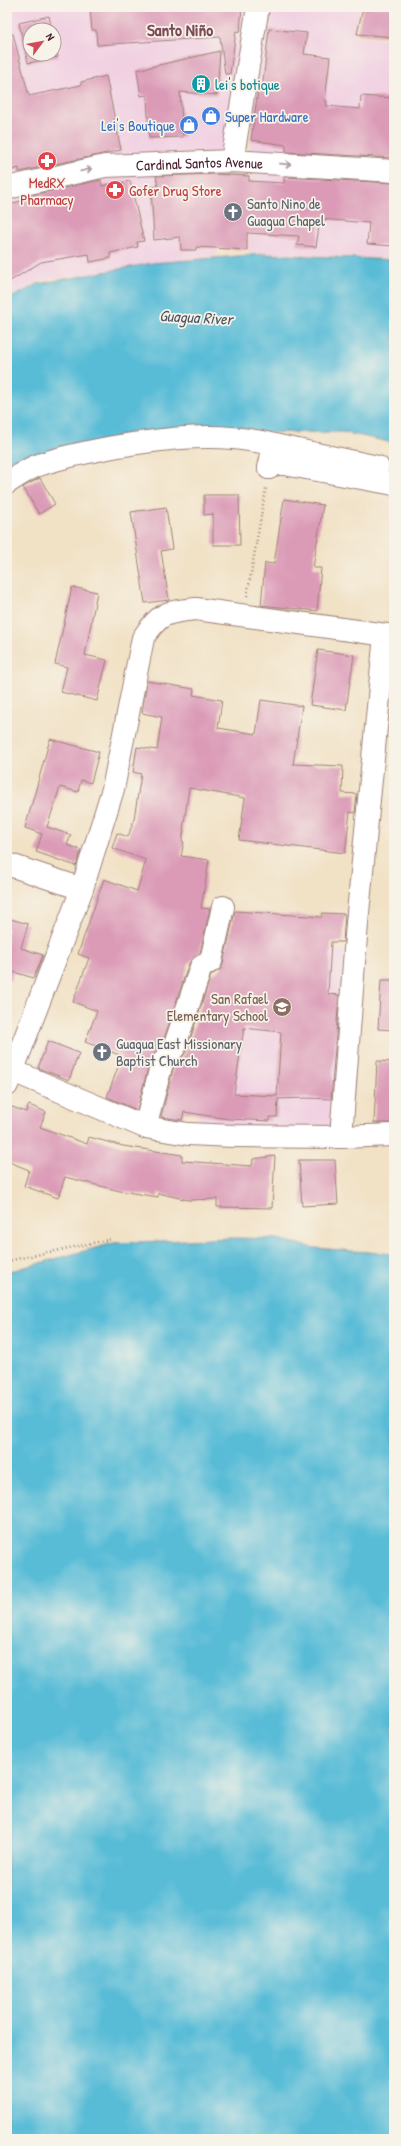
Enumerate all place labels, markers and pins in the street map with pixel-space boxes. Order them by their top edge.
building icon: lei's botique [190,73,212,95]
place label: lei's botique [215,74,280,95]
shop icon: Super Hardware [200,105,222,127]
place label: Super Hardware [225,106,309,127]
shop icon: Lei's Boutique [178,114,200,136]
place label: Lei's Boutique [101,115,175,136]
pharmacy icon: MedRX Pharmacy [36,150,58,172]
place label: MedRX Pharmacy [20,172,74,210]
pharmacy icon: Gofer Drug Store [104,179,126,201]
place label: Gofer Drug Store [129,180,222,201]
place label: Santo Nino de Guagua Chapel [247,193,325,231]
church icon: Santo Nino de Guagua Chapel [222,201,244,223]
place label: San Rafael Elementary School [167,988,268,1026]
school or university icon: San Rafael Elementary School [271,996,293,1018]
place label: Guagua East Missionary Baptist Church [116,1033,242,1071]
church icon: Guagua East Missionary Baptist Church [91,1041,113,1063]

